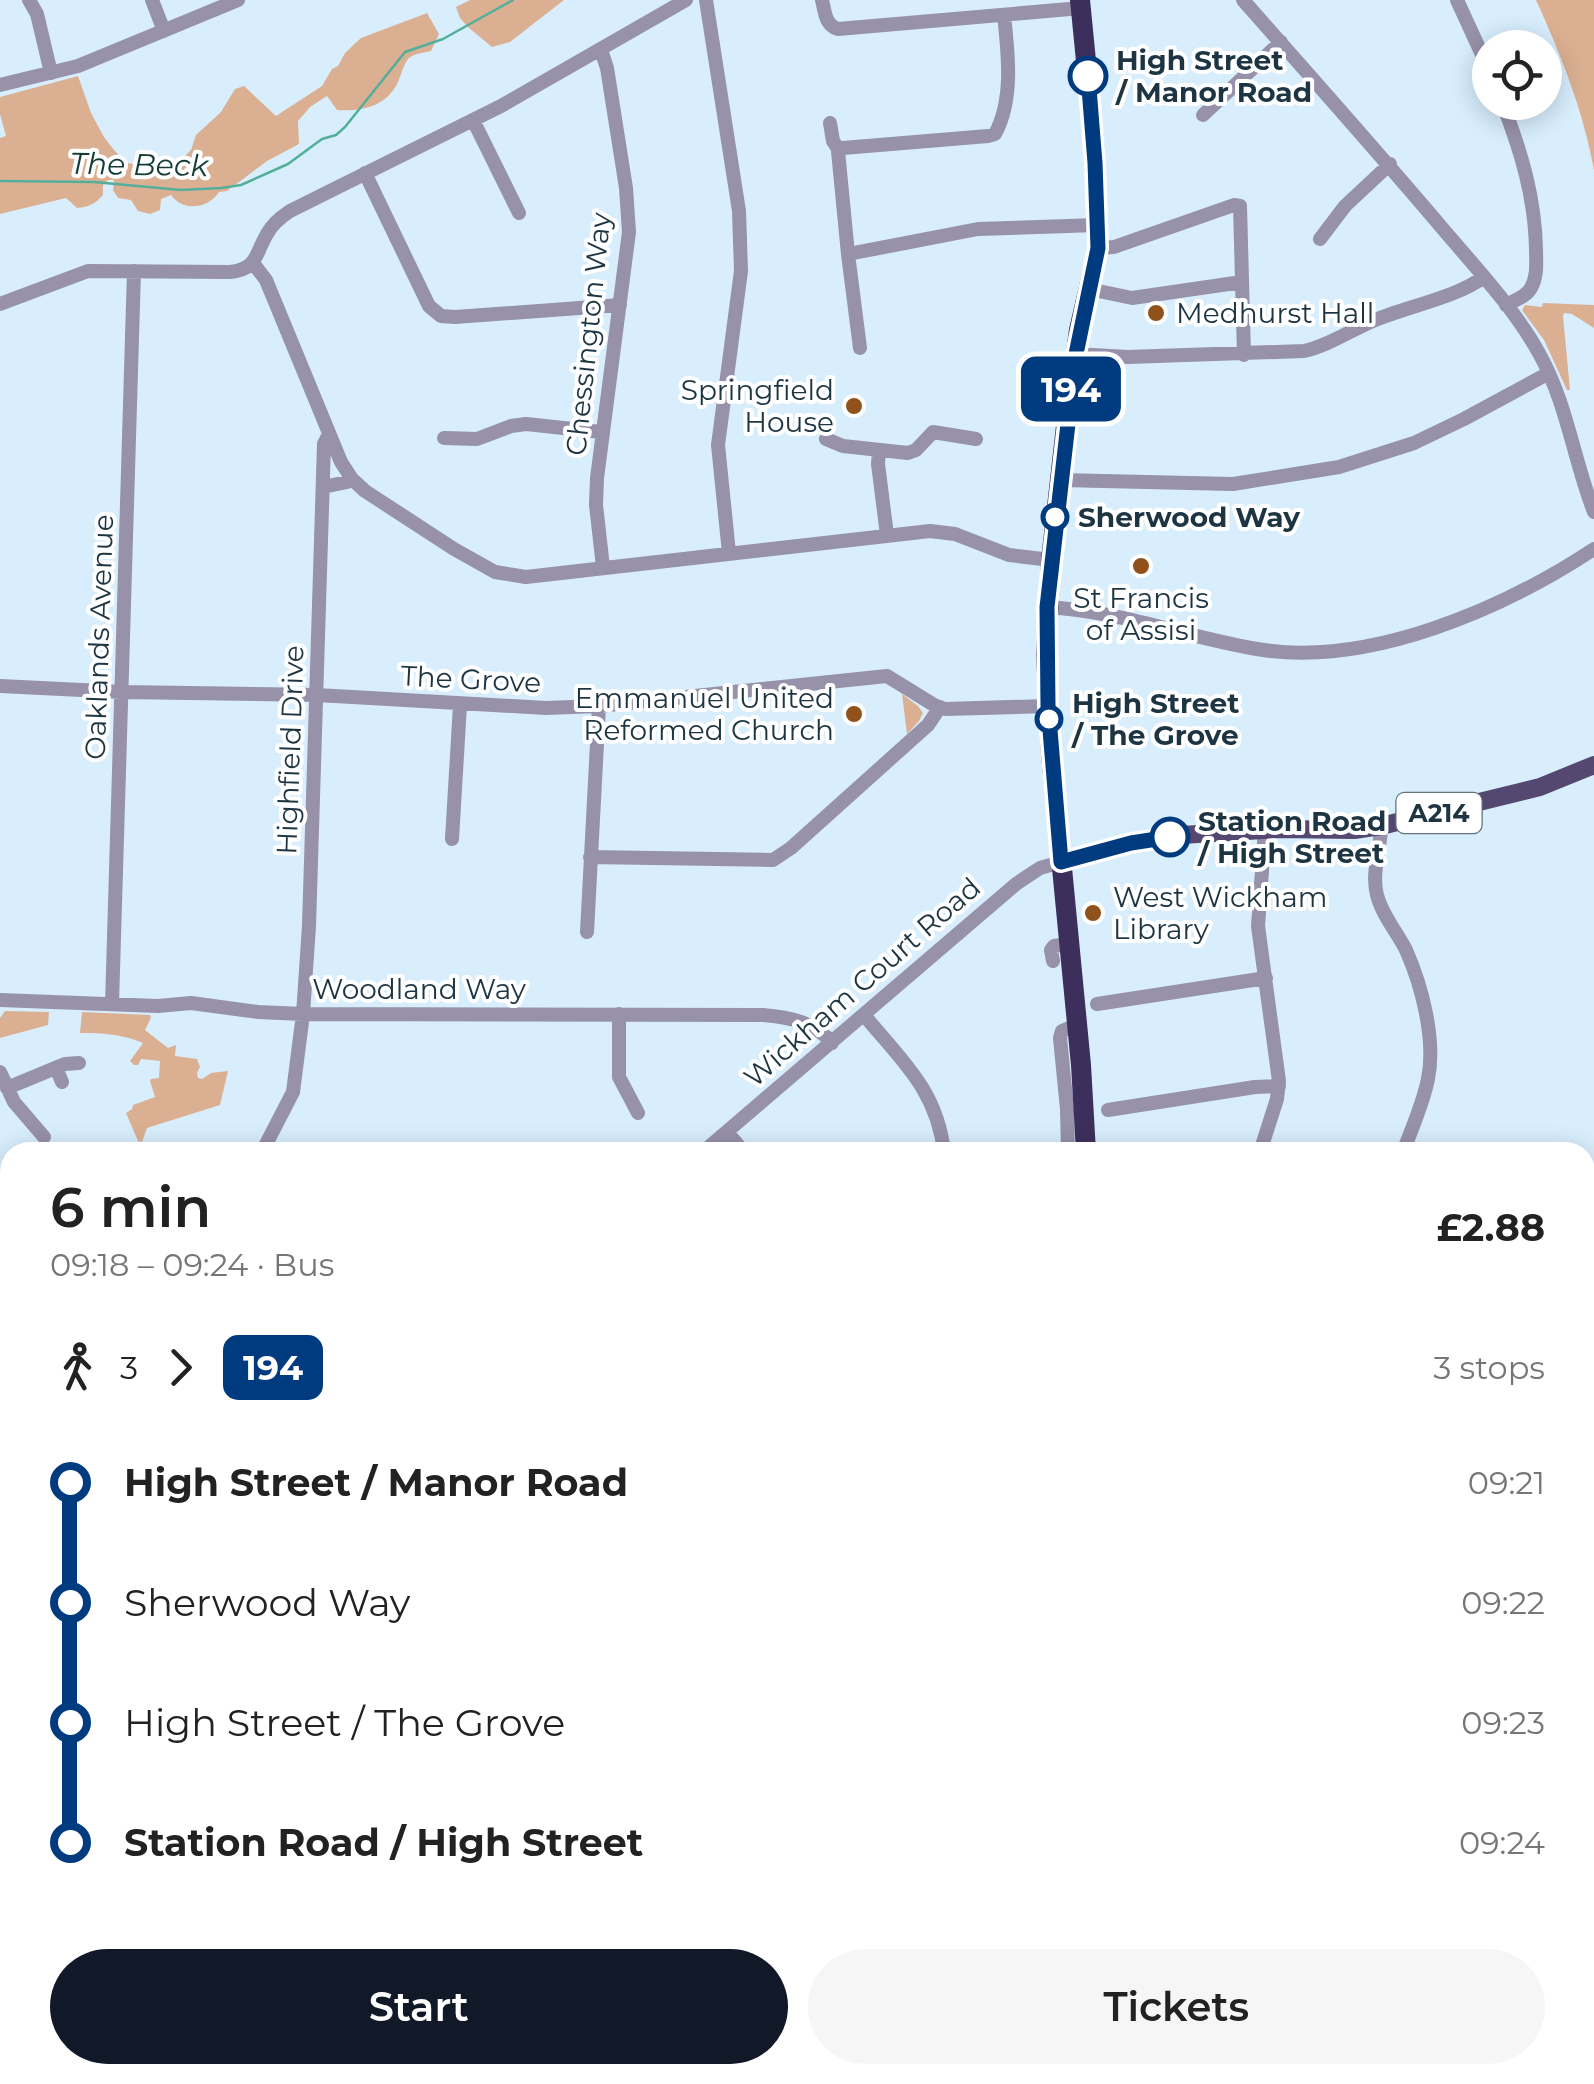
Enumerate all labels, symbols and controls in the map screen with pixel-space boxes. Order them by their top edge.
map controls [1472,30,1562,120]
button: locate [1472,30,1562,120]
place label: High Street / Manor Road [1115,43,1312,109]
marker: High Street / Manor Road [1069,57,1107,95]
water label: The Beck [69,145,210,184]
street label: Chessington Way [558,210,618,457]
place label: Medhurst Hall [1176,296,1374,330]
marker: Medhurst Hall [1145,302,1167,324]
line badge: 194 [1014,356,1128,422]
text: 194 [1041,368,1101,411]
place label: Springfield House [681,373,834,439]
marker: Springfield House [843,395,865,417]
place label: Sherwood Way [1078,500,1300,534]
marker: Sherwood Way [1042,504,1068,530]
street label: Oaklands Avenue [78,514,120,760]
marker: St Francis of Assisi [1130,555,1152,577]
place label: St Francis of Assisi [1073,581,1209,647]
street label: Highfield Drive [269,645,311,855]
street label: The Grove [400,658,542,700]
place label: Emmanuel United Reformed Church [575,681,834,747]
place label: High Street / The Grove [1071,686,1239,752]
marker: Emmanuel United Reformed Church [843,703,865,725]
marker: High Street / The Grove [1036,706,1062,732]
road number: A214 [1396,793,1482,833]
place label: Station Road / High Street [1197,804,1386,870]
marker: Station Road / High Street [1151,818,1189,856]
street label: Wickham Court Road [737,870,987,1094]
place label: West Wickham Library [1113,880,1327,946]
marker: West Wickham Library [1082,902,1104,924]
street label: Woodland Way [312,972,527,1006]
text: 6 min [50,1174,211,1241]
text: £2.88 [1437,1204,1545,1251]
text: 09:18 – 09:24 · Bus [50,1245,334,1284]
icon: walk [50,1340,105,1395]
icon: forward [153,1340,208,1395]
text: 194 [243,1346,303,1389]
text: 3 [120,1348,138,1387]
text: 3 stops [1433,1348,1545,1387]
text: High Street / Manor Road [124,1459,628,1506]
text: 09:21 [1468,1463,1545,1502]
text: Sherwood Way [124,1579,410,1626]
text: 09:22 [1461,1583,1545,1622]
text: High Street / The Grove [124,1699,565,1746]
text: 09:23 [1461,1703,1545,1742]
text: Station Road / High Street [124,1819,643,1866]
text: 09:24 [1459,1823,1545,1862]
button: Start [50,1949,788,2064]
button: Tickets [808,1949,1545,2064]

